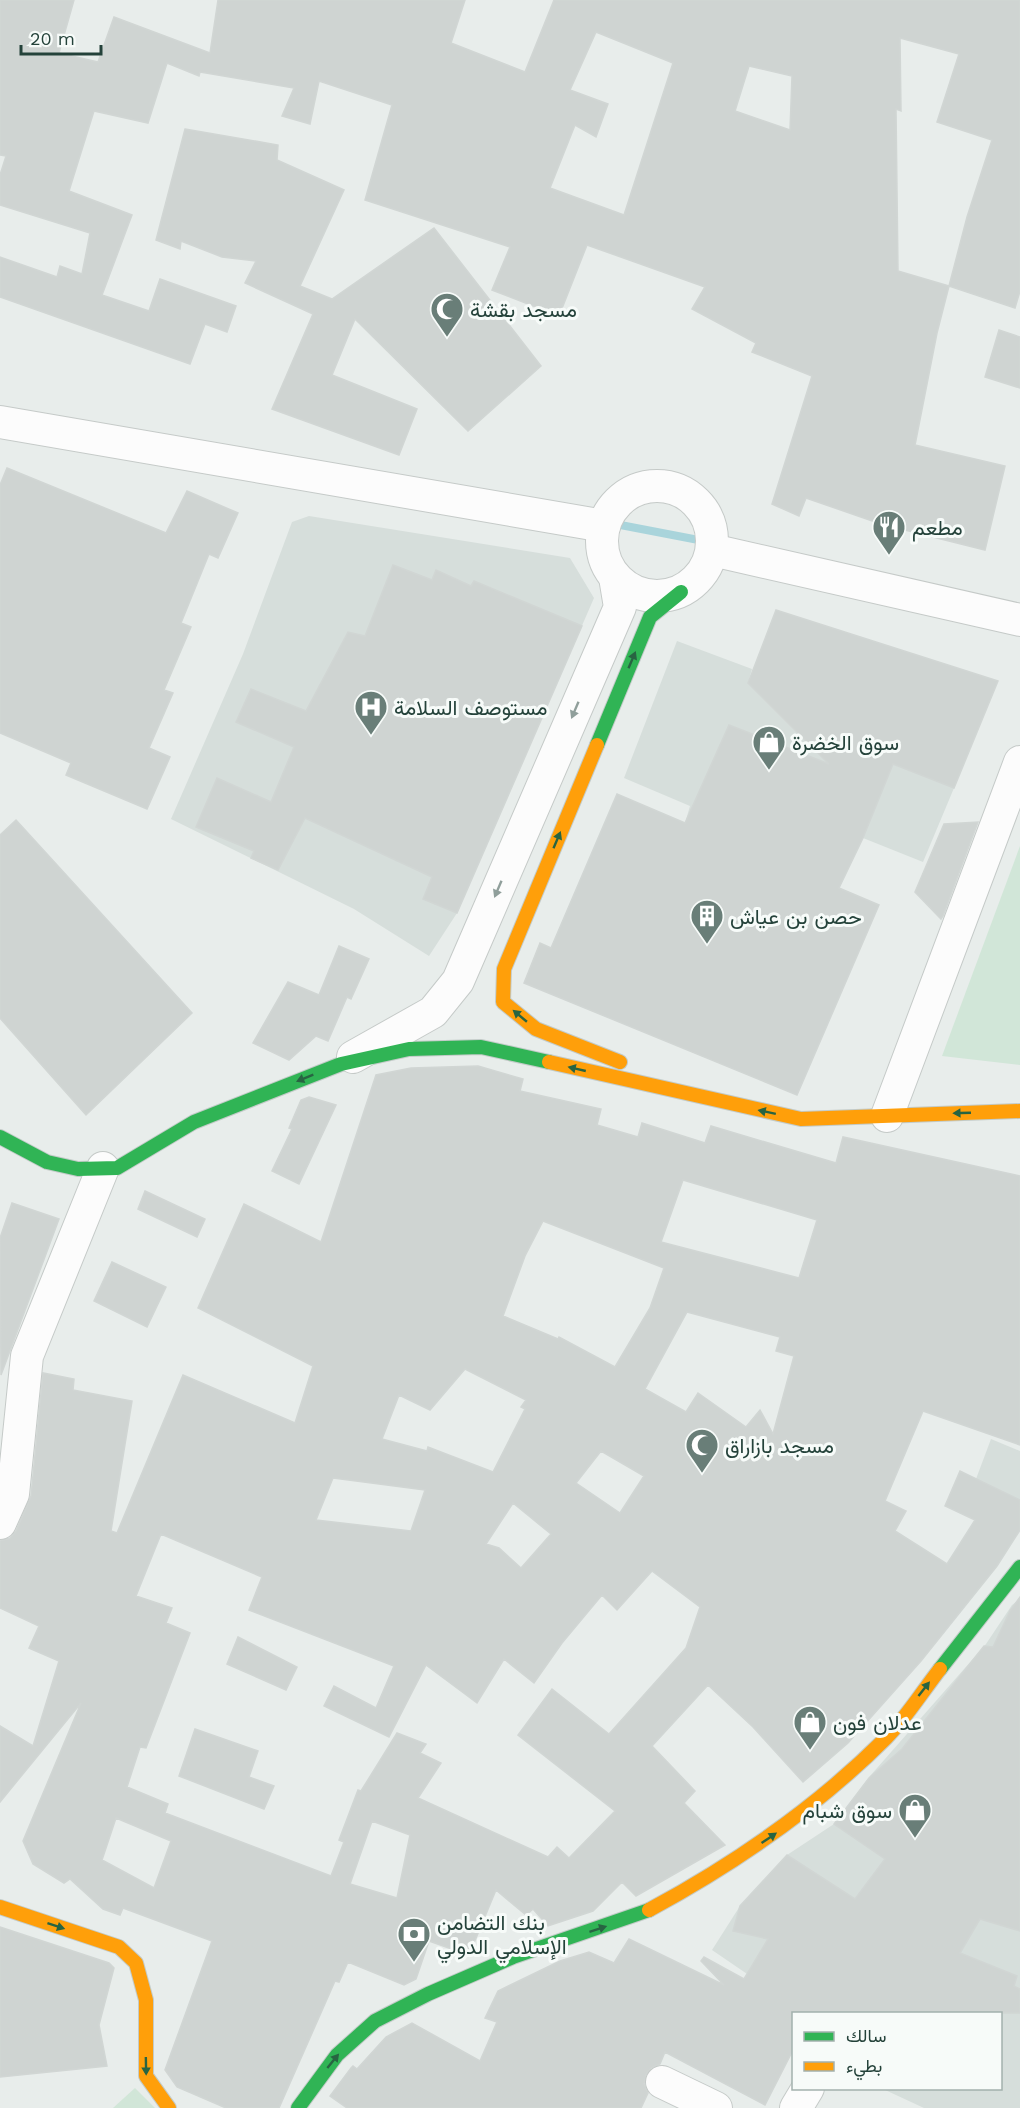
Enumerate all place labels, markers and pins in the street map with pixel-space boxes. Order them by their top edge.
mosque icon: مسجد بقشة [429,291,465,338]
place label: مسجد بقشة [470,297,577,322]
restaurant icon: مطعم [871,509,907,556]
place label: مطعم [912,515,963,542]
hospital icon: مستوصف السلامة [353,689,389,736]
place label: مستوصف السلامة [394,695,547,721]
shop icon: سوق الخضرة [751,724,787,771]
place label: سوق الخضرة [792,730,899,756]
building icon: حصن بن عياش [689,898,725,945]
place label: حصن بن عياش [730,904,862,929]
mosque icon: مسجد بازاراق [684,1427,720,1474]
place label: مسجد بازاراق [725,1433,834,1459]
shop icon: عدلان فون [792,1704,828,1751]
place label: عدلان فون [833,1710,922,1736]
shop icon: سوق شبام [897,1792,933,1839]
place label: سوق شبام [803,1798,892,1825]
place label: بنك التضامن الإسلامي الدولي [437,1910,567,1964]
bank icon: بنك التضامن الإسلامي الدولي [396,1916,432,1963]

